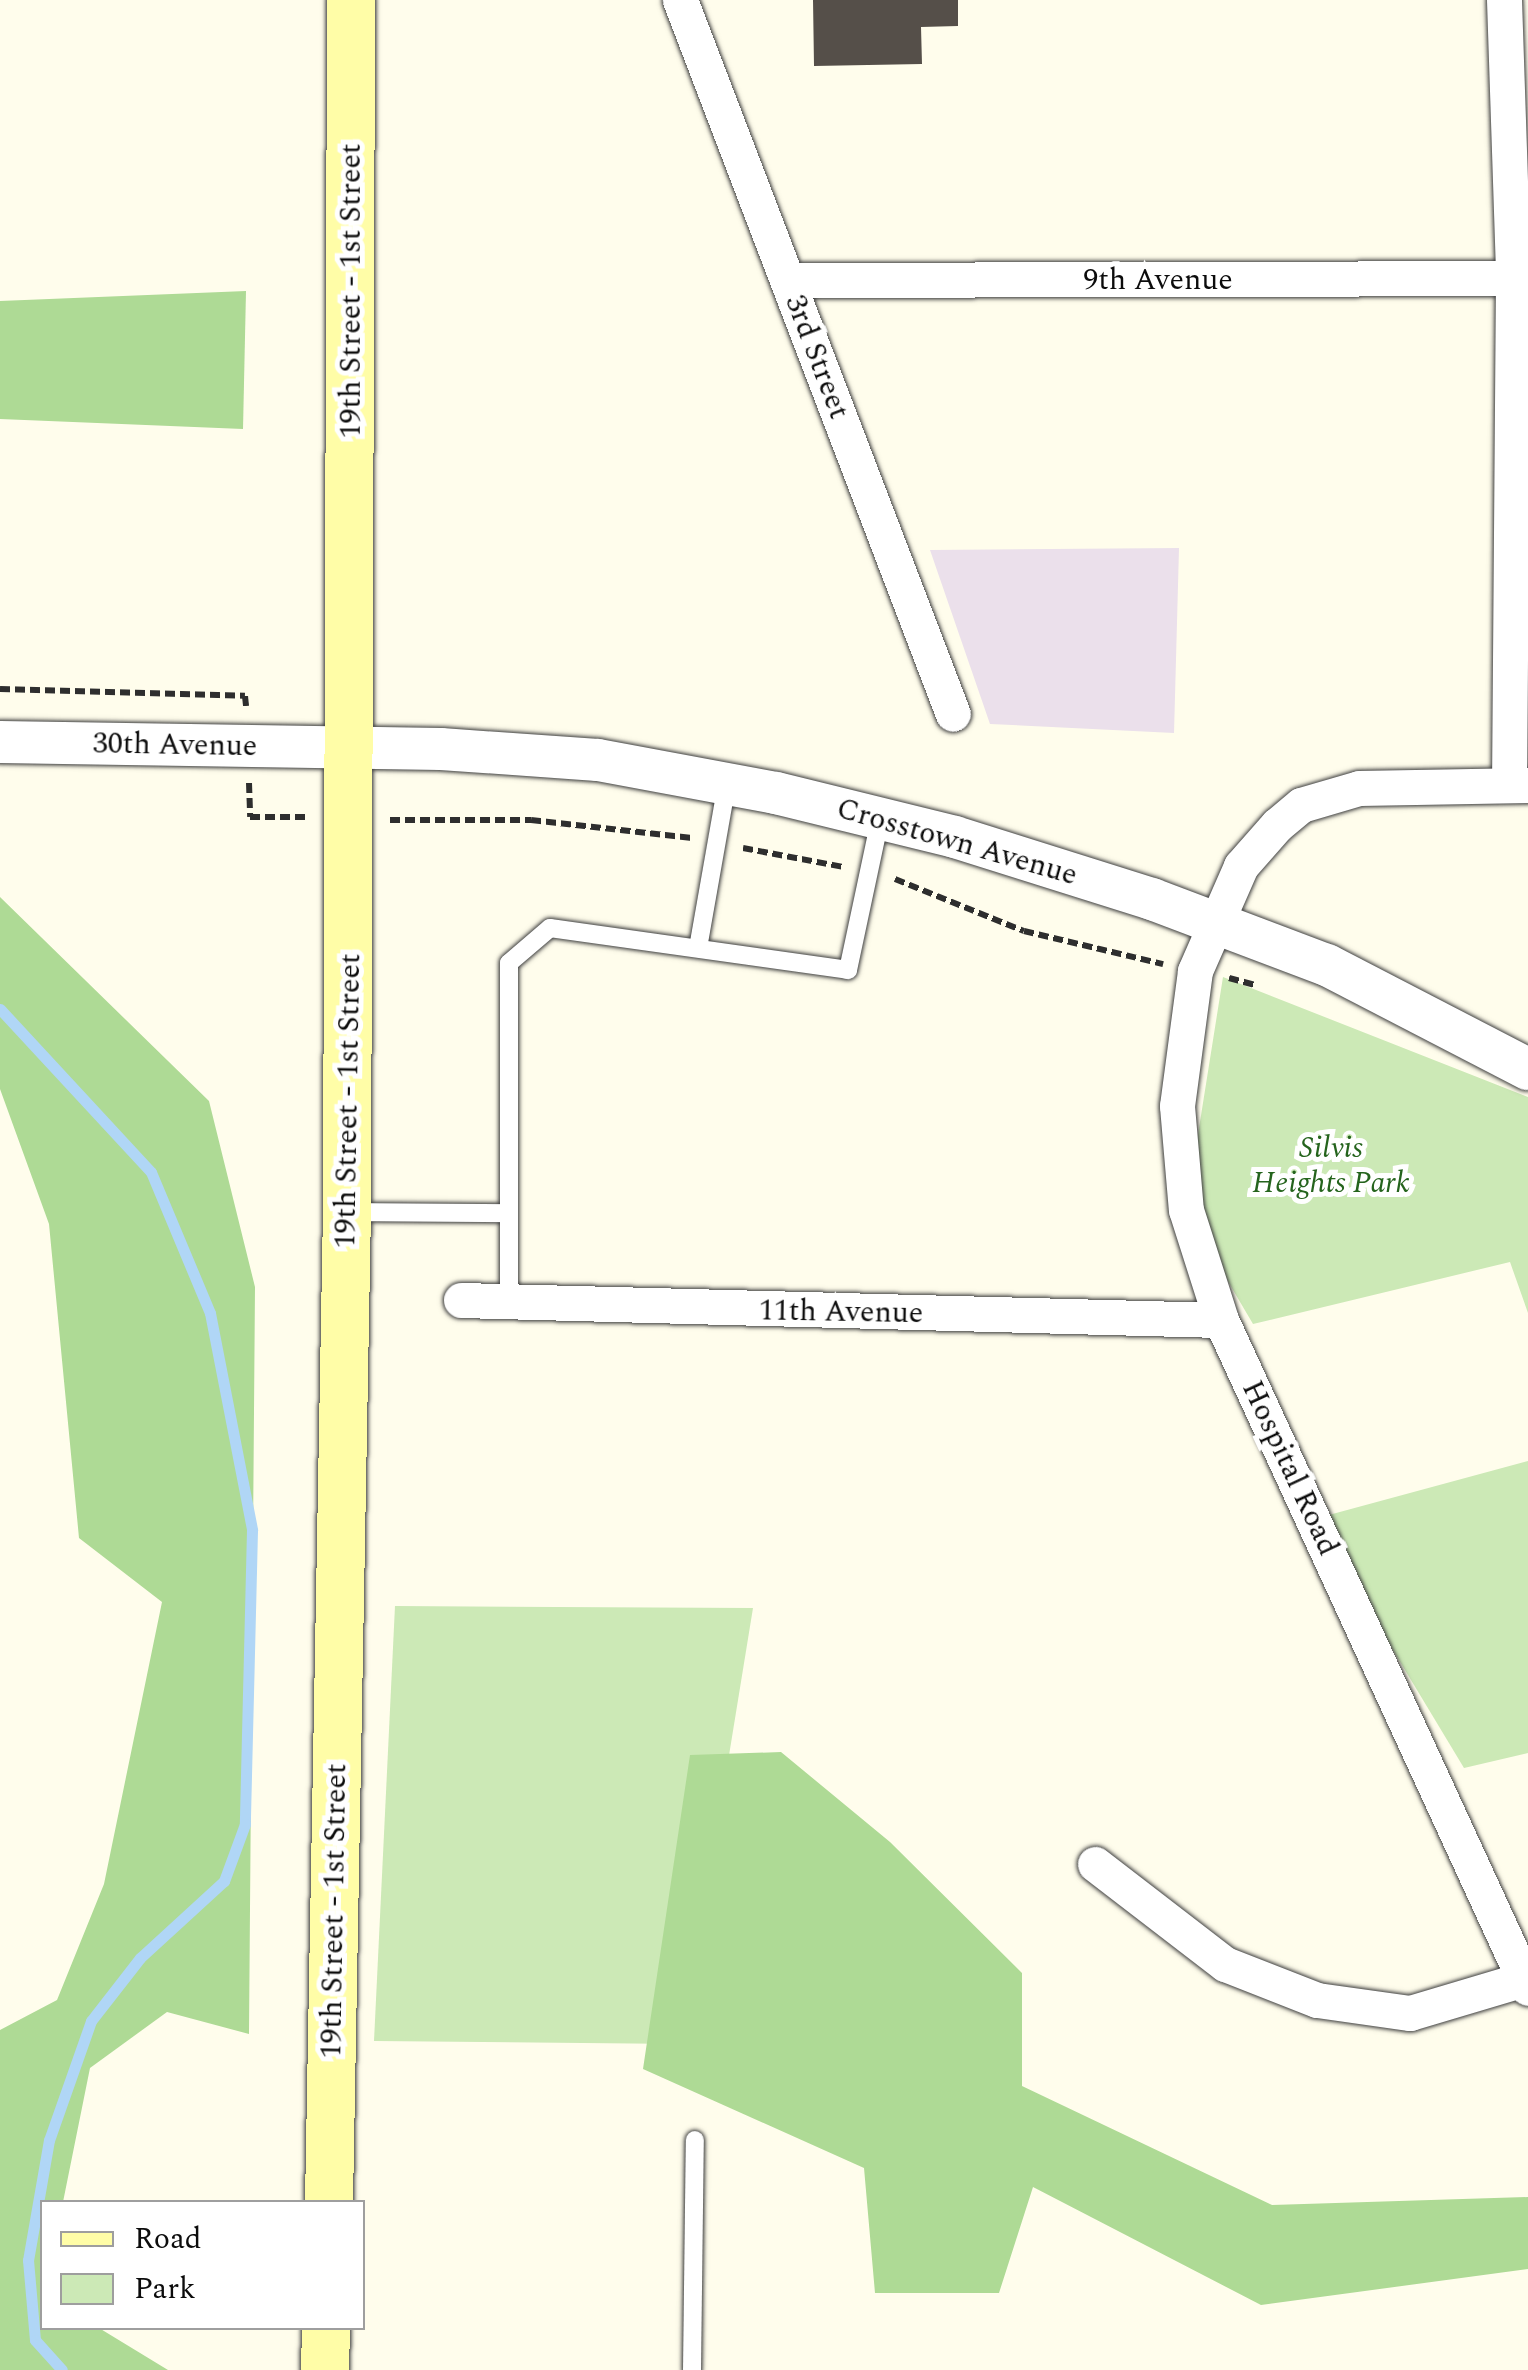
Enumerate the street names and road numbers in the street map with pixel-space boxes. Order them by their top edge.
street label: 19th Street - 1st Street [333,143,369,439]
street label: 9th Avenue [1083,262,1233,298]
street label: 3rd Street [777,290,857,424]
street label: 30th Avenue [92,726,258,764]
street label: Crosstown Avenue [833,790,1081,894]
street label: 19th Street - 1st Street [327,953,369,1249]
street label: 11th Avenue [758,1293,924,1331]
street label: Hospital Road [1234,1375,1346,1561]
street label: 19th Street - 1st Street [313,1763,355,2059]

